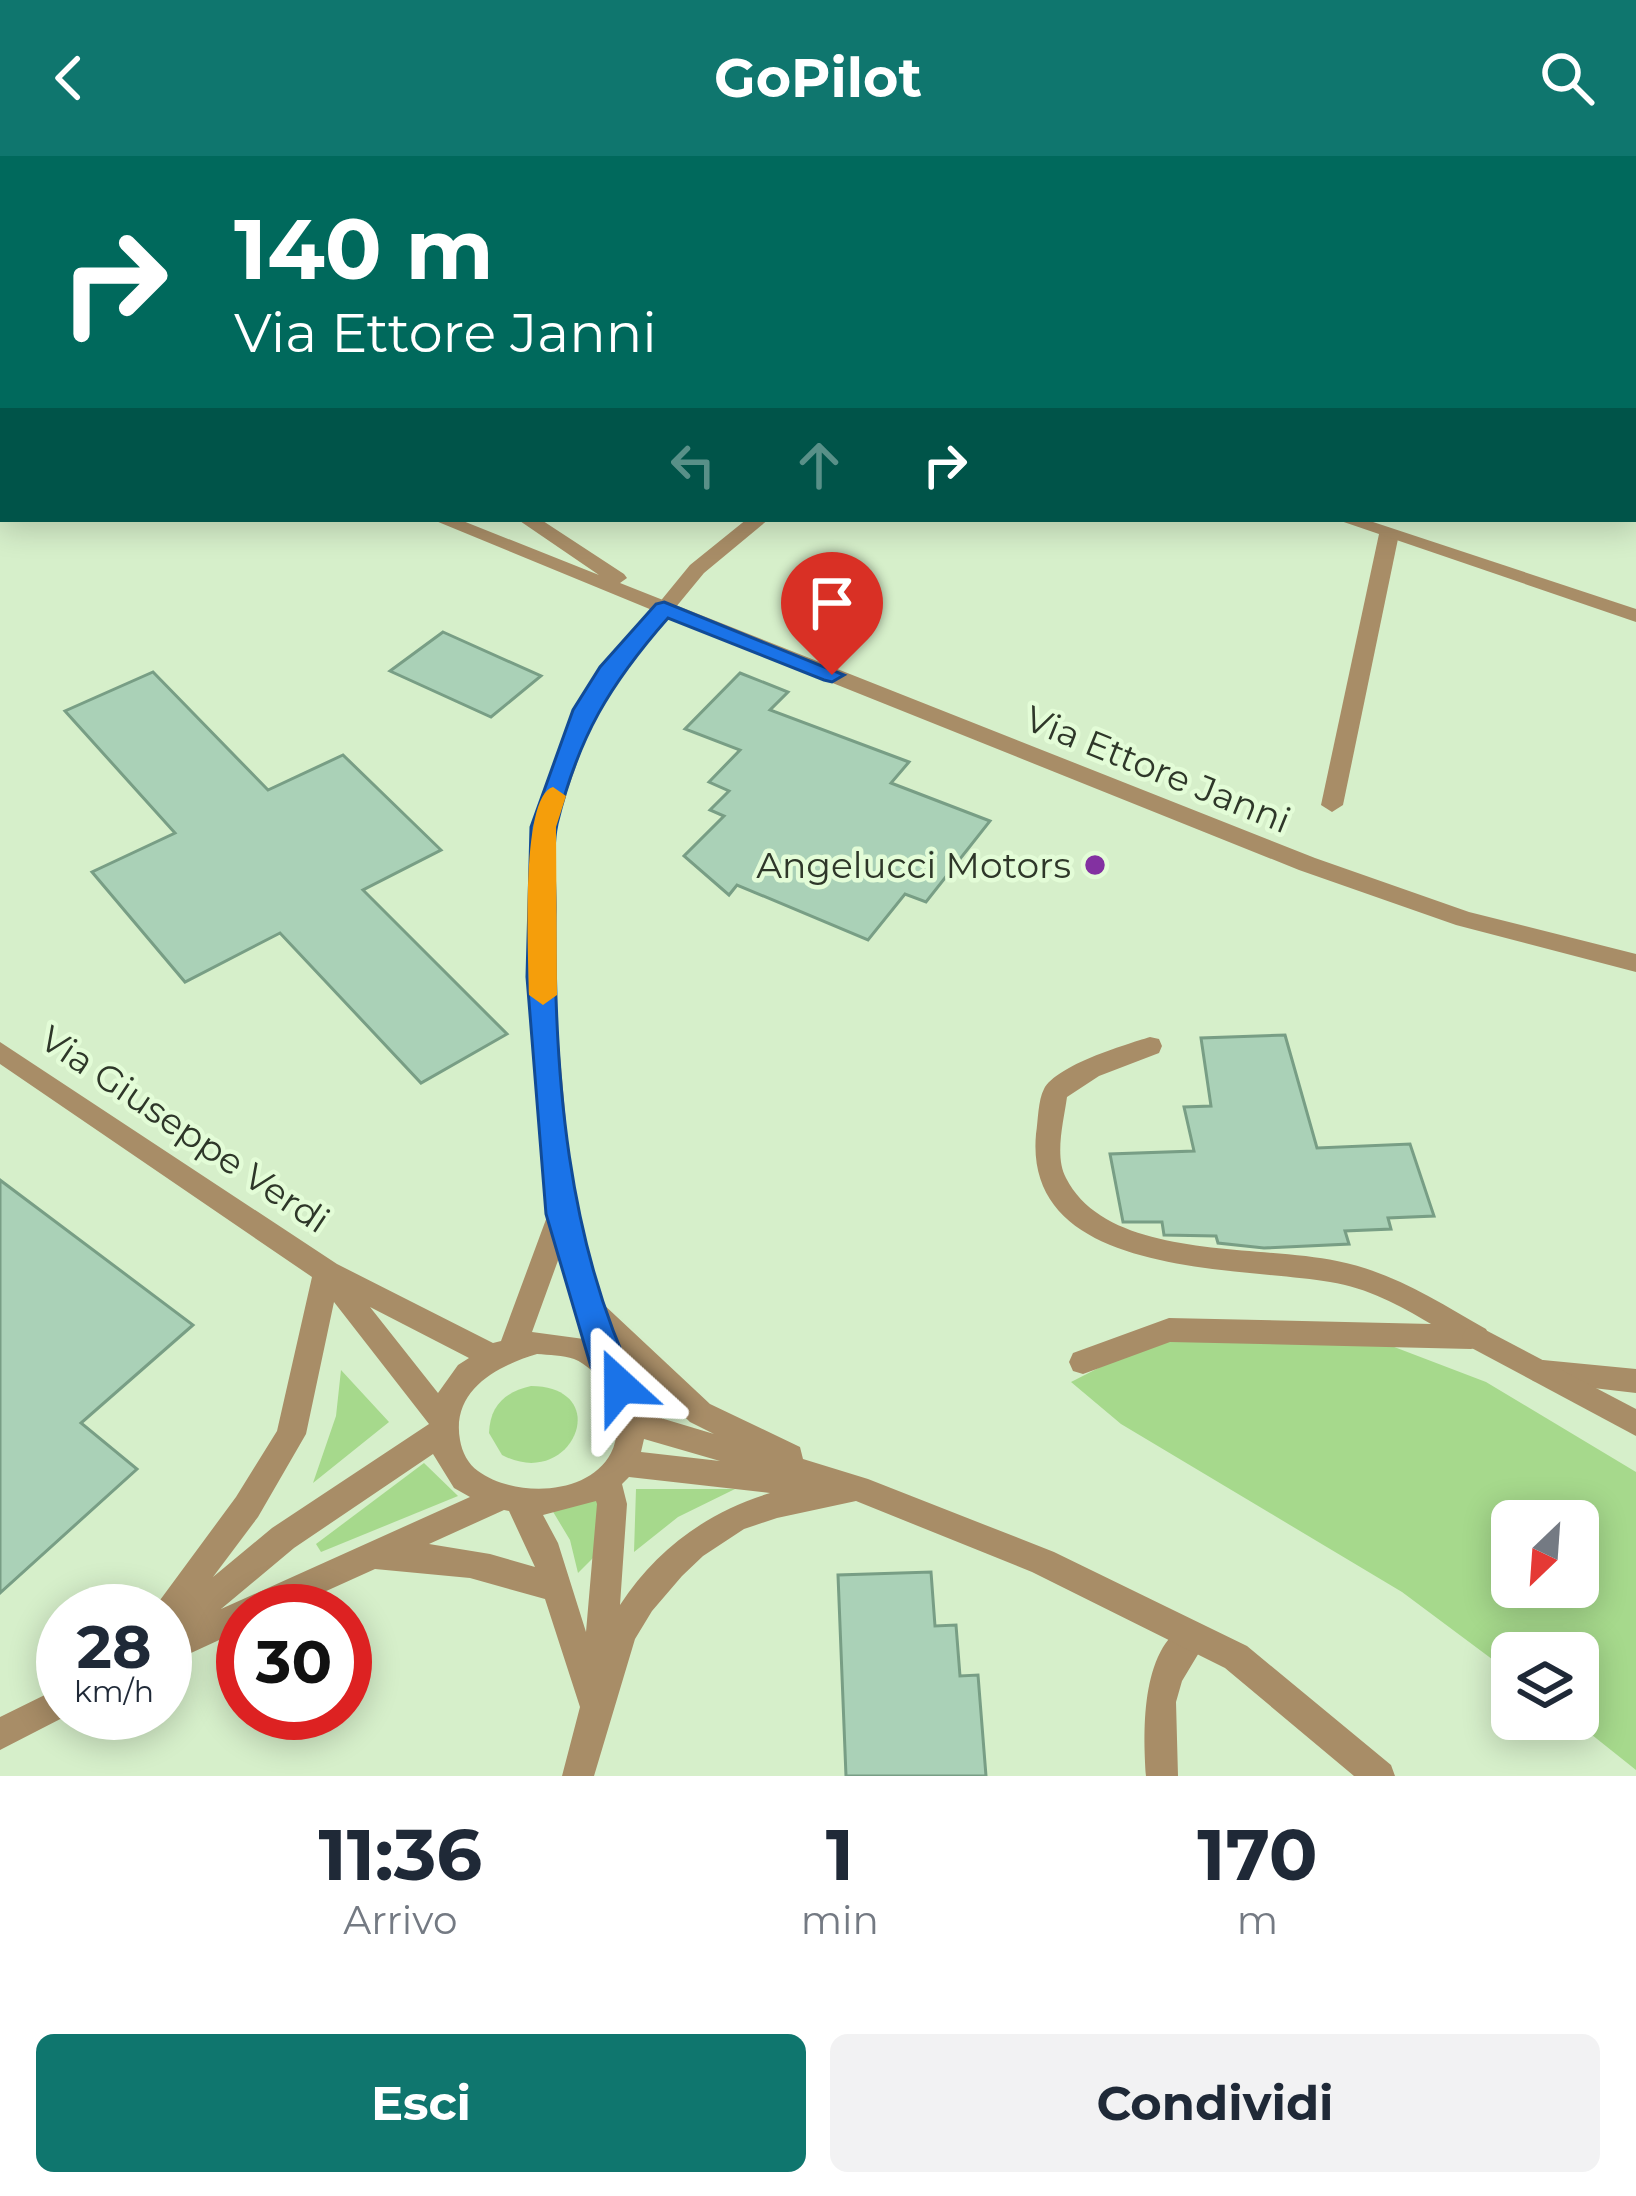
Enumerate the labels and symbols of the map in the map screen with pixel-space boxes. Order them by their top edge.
pin [781,552,883,675]
street label: Via Ettore Janni [1019,696,1297,842]
place label: Angelucci Motors [756,843,1071,887]
marker: Angelucci Motors [1082,852,1108,878]
street label: Via Giuseppe Verdi [32,1016,338,1242]
position arrow [557,1323,683,1449]
north arrow [1491,1500,1599,1608]
speed limit sign: 30 [216,1584,372,1740]

